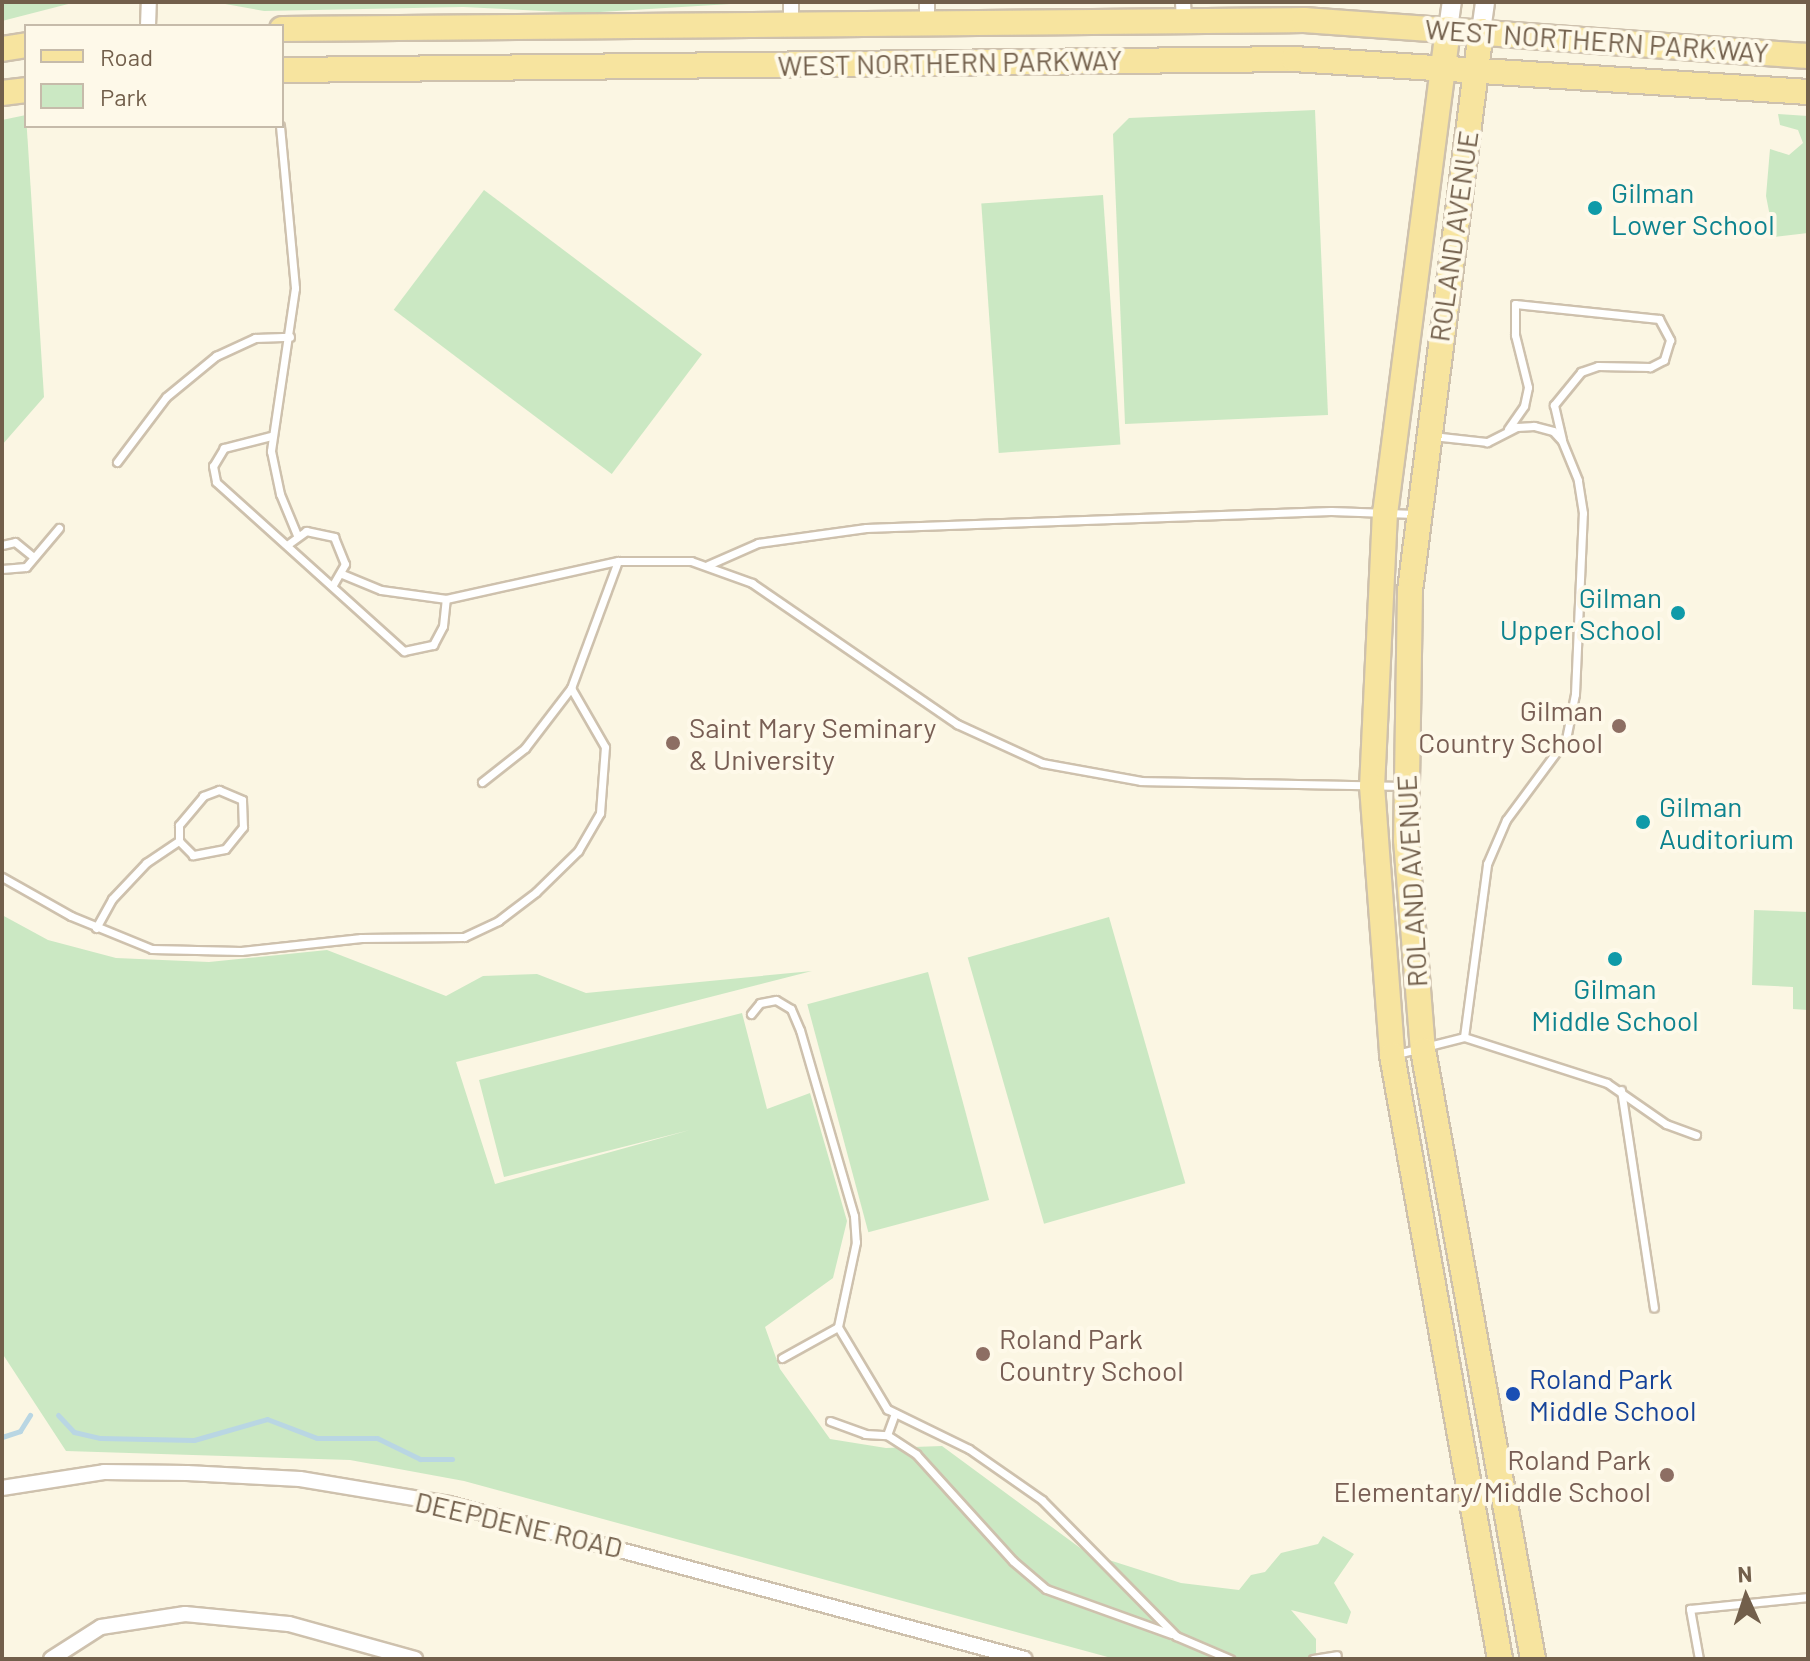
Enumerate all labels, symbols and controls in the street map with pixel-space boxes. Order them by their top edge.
street label: WEST NORTHERN PARKWAY [1424,11,1770,69]
legend [24,24,284,128]
text: Road [100,42,153,71]
street label: WEST NORTHERN PARKWAY [777,42,1123,82]
text: Park [100,82,147,111]
street label: ROLAND AVENUE [1422,128,1484,344]
place label: Gilman Lower School [1611,175,1775,241]
marker: Gilman Lower School [1586,199,1604,217]
place label: Gilman Upper School [1500,580,1662,646]
marker: Gilman Upper School [1669,604,1687,622]
place label: Gilman Country School [1418,693,1603,759]
place label: Saint Mary Seminary & University [689,710,936,776]
marker: Gilman Country School [1610,717,1628,735]
marker: Saint Mary Seminary & University [664,734,682,752]
street label: ROLAND AVENUE [1389,774,1433,988]
place label: Gilman Auditorium [1659,789,1794,855]
marker: Gilman Auditorium [1634,813,1652,831]
marker: Gilman Middle School [1606,950,1624,968]
place label: Gilman Middle School [1531,971,1699,1037]
place label: Roland Park Country School [999,1321,1184,1387]
marker: Roland Park Country School [974,1345,992,1363]
place label: Roland Park Middle School [1529,1361,1696,1427]
marker: Roland Park Middle School [1504,1385,1522,1403]
place label: Roland Park Elementary/Middle School [1334,1442,1651,1508]
marker: Roland Park Elementary/Middle School [1658,1466,1676,1484]
street label: DEEPDENE ROAD [412,1484,626,1564]
north arrow [1706,1557,1786,1637]
text: N [1737,1560,1753,1586]

